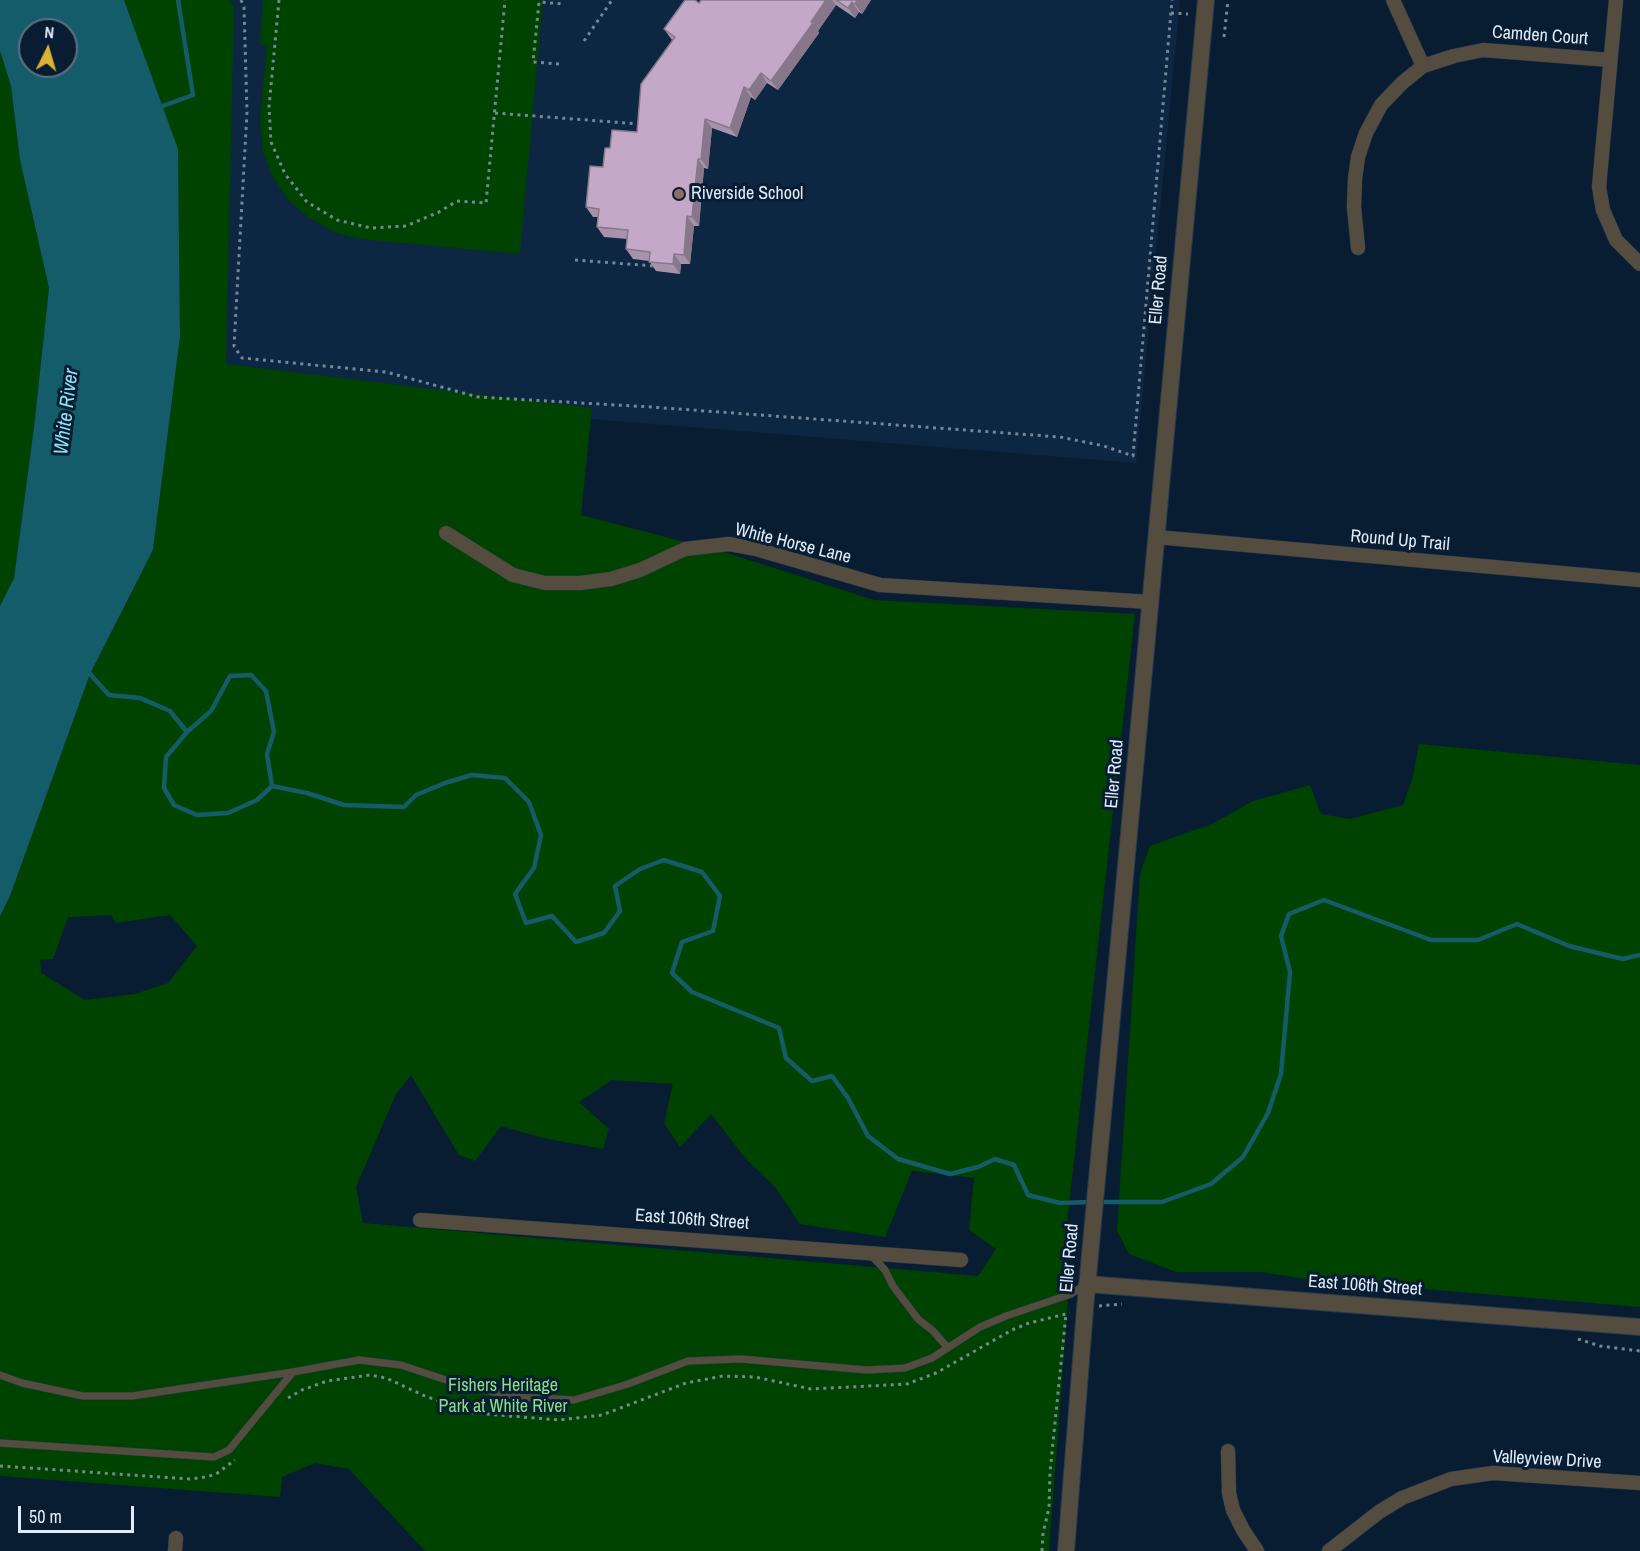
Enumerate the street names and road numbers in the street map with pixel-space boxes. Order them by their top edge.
street label: Camden Court [1491,22,1589,50]
street label: Eller Road [1145,255,1173,325]
street label: White Horse Lane [733,519,853,569]
street label: Round Up Trail [1349,526,1451,556]
street label: Eller Road [1101,739,1129,809]
street label: East 106th Street [634,1205,750,1235]
street label: Eller Road [1056,1223,1084,1293]
street label: East 106th Street [1307,1271,1423,1301]
street label: Valleyview Drive [1492,1446,1602,1474]

